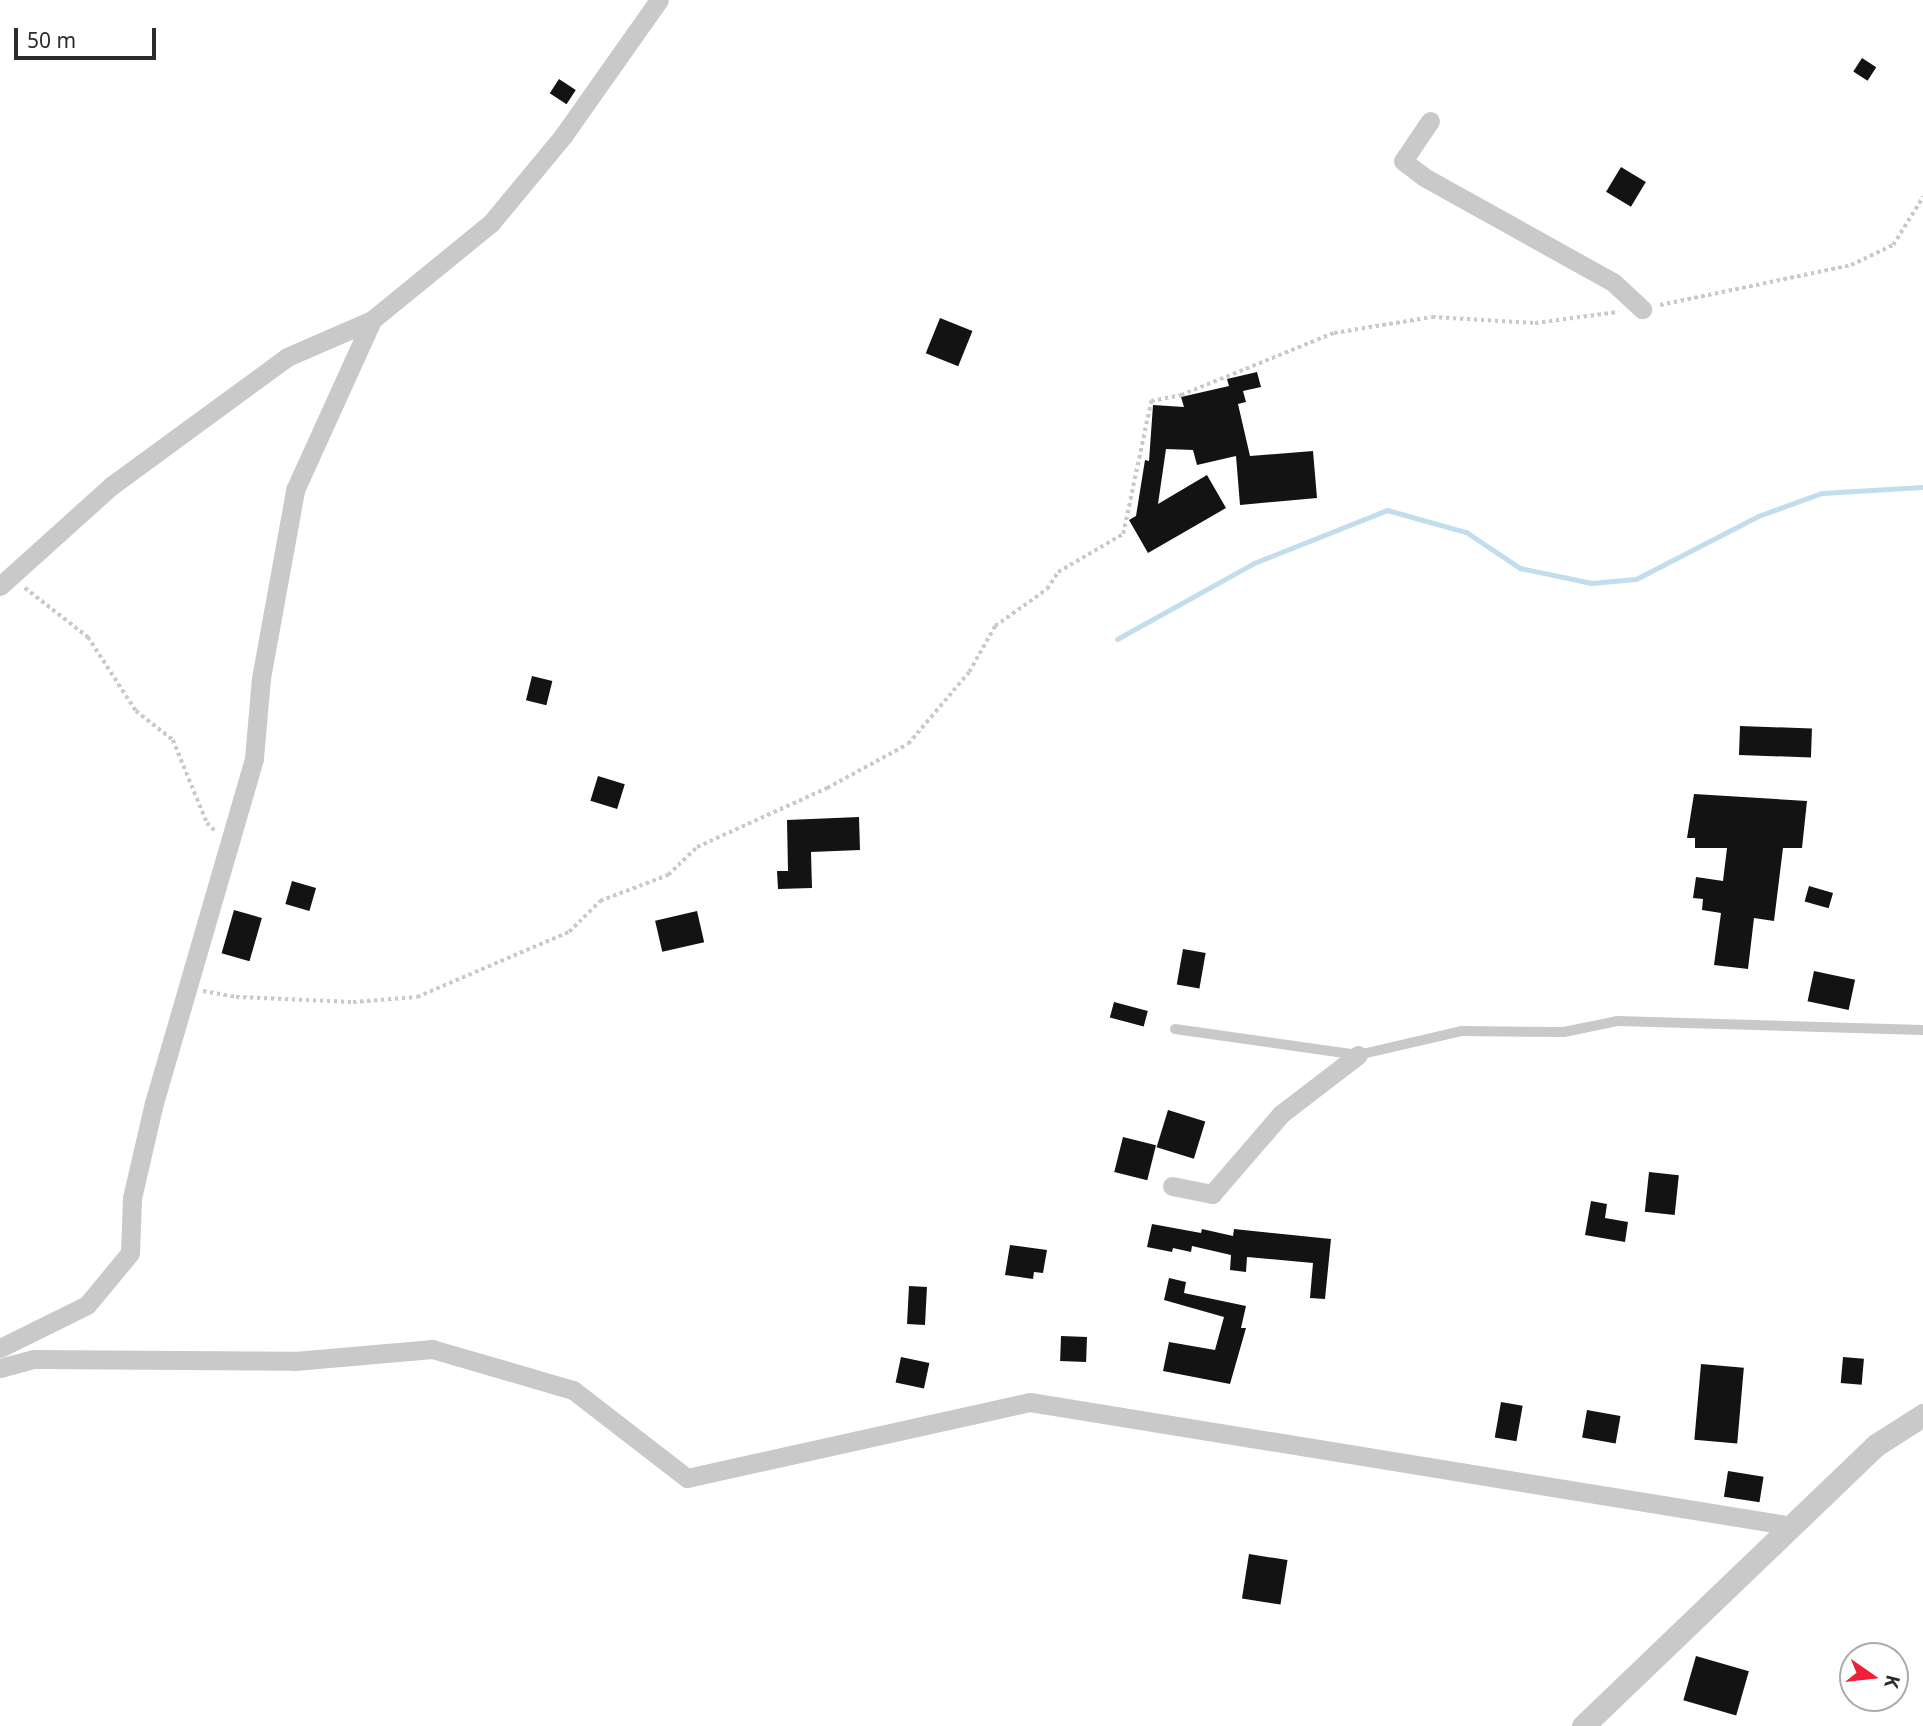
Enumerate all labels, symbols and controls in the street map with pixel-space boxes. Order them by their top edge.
scale bar [18,14,159,58]
text: 50 m [27,26,76,54]
north arrow [1839,1642,1909,1712]
text: K [1878,1672,1907,1691]

